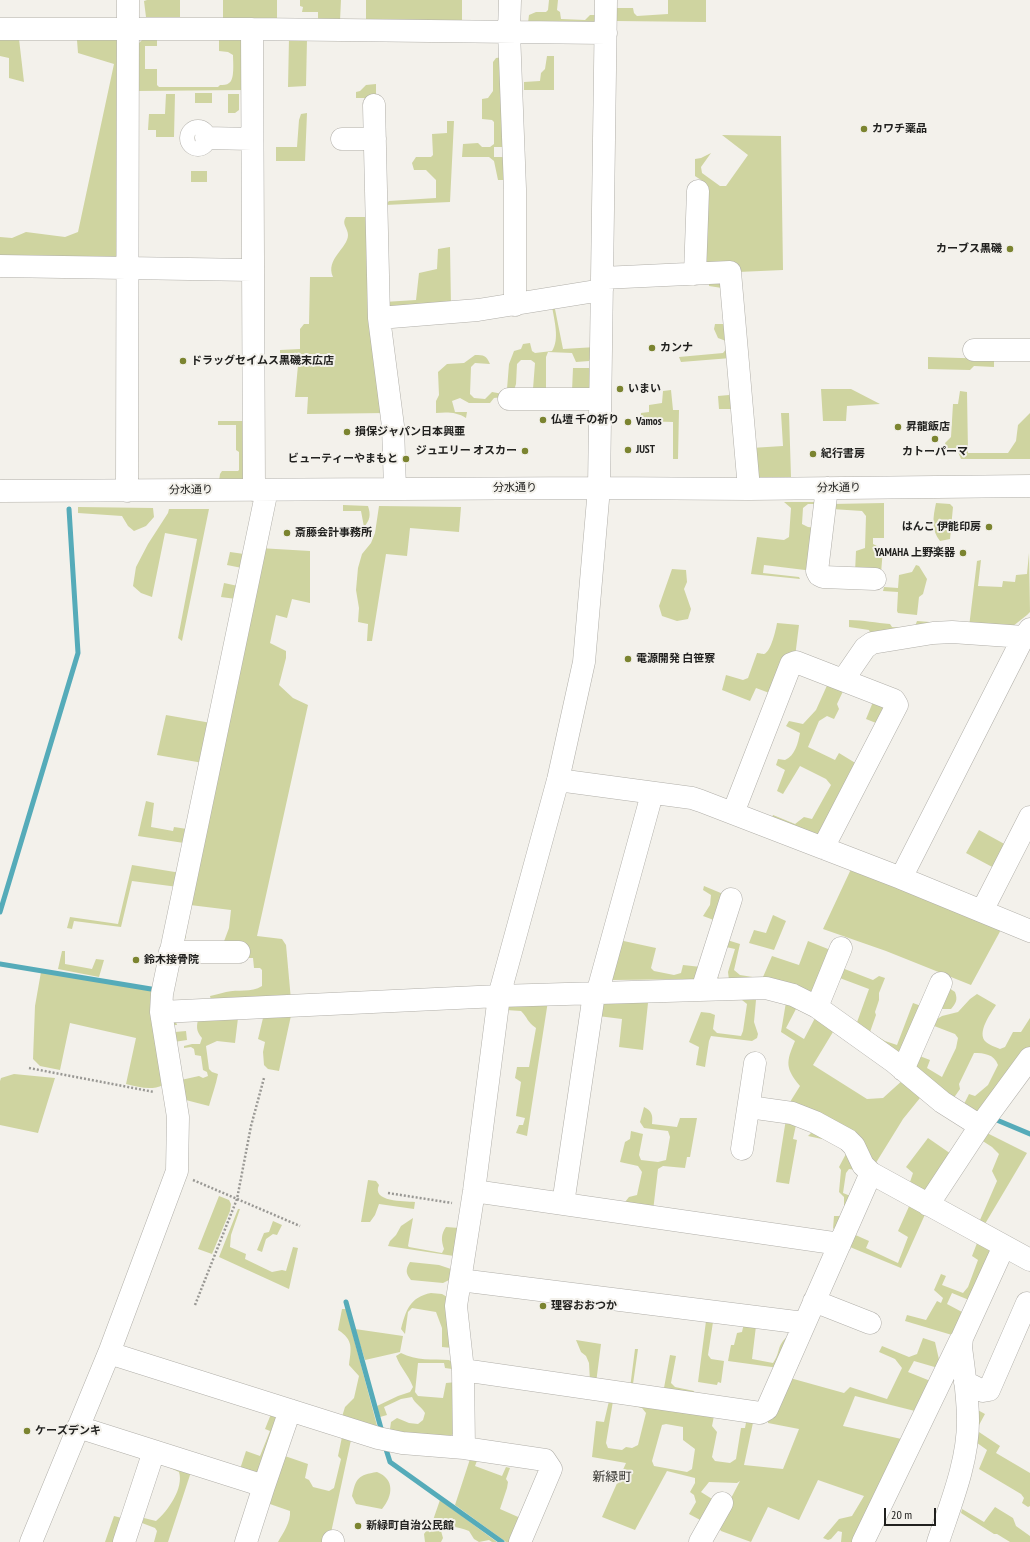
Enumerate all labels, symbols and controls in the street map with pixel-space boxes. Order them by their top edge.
place label: カワチ薬品 [872,122,927,136]
marker: カワチ薬品 [859,124,869,134]
place label: カーブス黒磯 [936,242,1002,256]
marker: カーブス黒磯 [1005,244,1015,254]
place label: カンナ [660,341,693,355]
marker: カンナ [647,343,657,353]
place label: ドラッグセイムス黒磯末広店 [191,354,334,368]
marker: ドラッグセイムス黒磯末広店 [178,356,188,366]
place label: いまい [628,382,661,396]
marker: いまい [615,384,625,394]
place label: 仏壇 千の祈り [551,413,619,427]
marker: 仏壇 千の祈り [538,415,548,425]
place label: Vamos [636,415,662,429]
marker: Vamos [623,417,633,427]
place label: 昇龍飯店 [906,420,950,434]
marker: 昇龍飯店 [893,422,903,432]
place label: 損保ジャパン日本興亜 [355,425,465,439]
marker: 損保ジャパン日本興亜 [342,427,352,437]
marker: カトーパーマ [930,434,940,444]
place label: JUST [636,443,655,457]
place label: ジュエリー オスカー [416,444,517,458]
marker: JUST [623,445,633,455]
place label: カトーパーマ [902,445,968,459]
marker: ジュエリー オスカー [520,446,530,456]
place label: 紀行書房 [821,447,865,461]
marker: 紀行書房 [808,449,818,459]
place label: ビューティーやまもと [288,452,398,466]
marker: ビューティーやまもと [401,454,411,464]
street label: 分水通り [493,481,537,495]
street label: 分水通り [817,481,861,495]
street label: 分水通り [169,483,213,497]
place label: はんこ 伊能印房 [902,520,981,534]
marker: はんこ 伊能印房 [984,522,994,532]
place label: 斎藤会計事務所 [295,526,372,540]
marker: 斎藤会計事務所 [282,528,292,538]
place label: YAMAHA 上野楽器 [874,546,955,560]
marker: YAMAHA 上野楽器 [958,548,968,558]
place label: 電源開発 白笹寮 [636,652,715,666]
marker: 電源開発 白笹寮 [623,654,633,664]
place label: 鈴木接骨院 [144,953,199,967]
marker: 鈴木接骨院 [131,955,141,965]
place label: 理容おおつか [551,1299,617,1313]
marker: 理容おおつか [538,1301,548,1311]
place label: ケーズデンキ [35,1424,101,1438]
marker: ケーズデンキ [22,1426,32,1436]
district label: 新緑町 [593,1469,631,1485]
scale bar [886,1500,938,1526]
text: 20 m [891,1507,912,1522]
place label: 新緑町自治公民館 [366,1519,454,1533]
marker: 新緑町自治公民館 [353,1521,363,1531]

